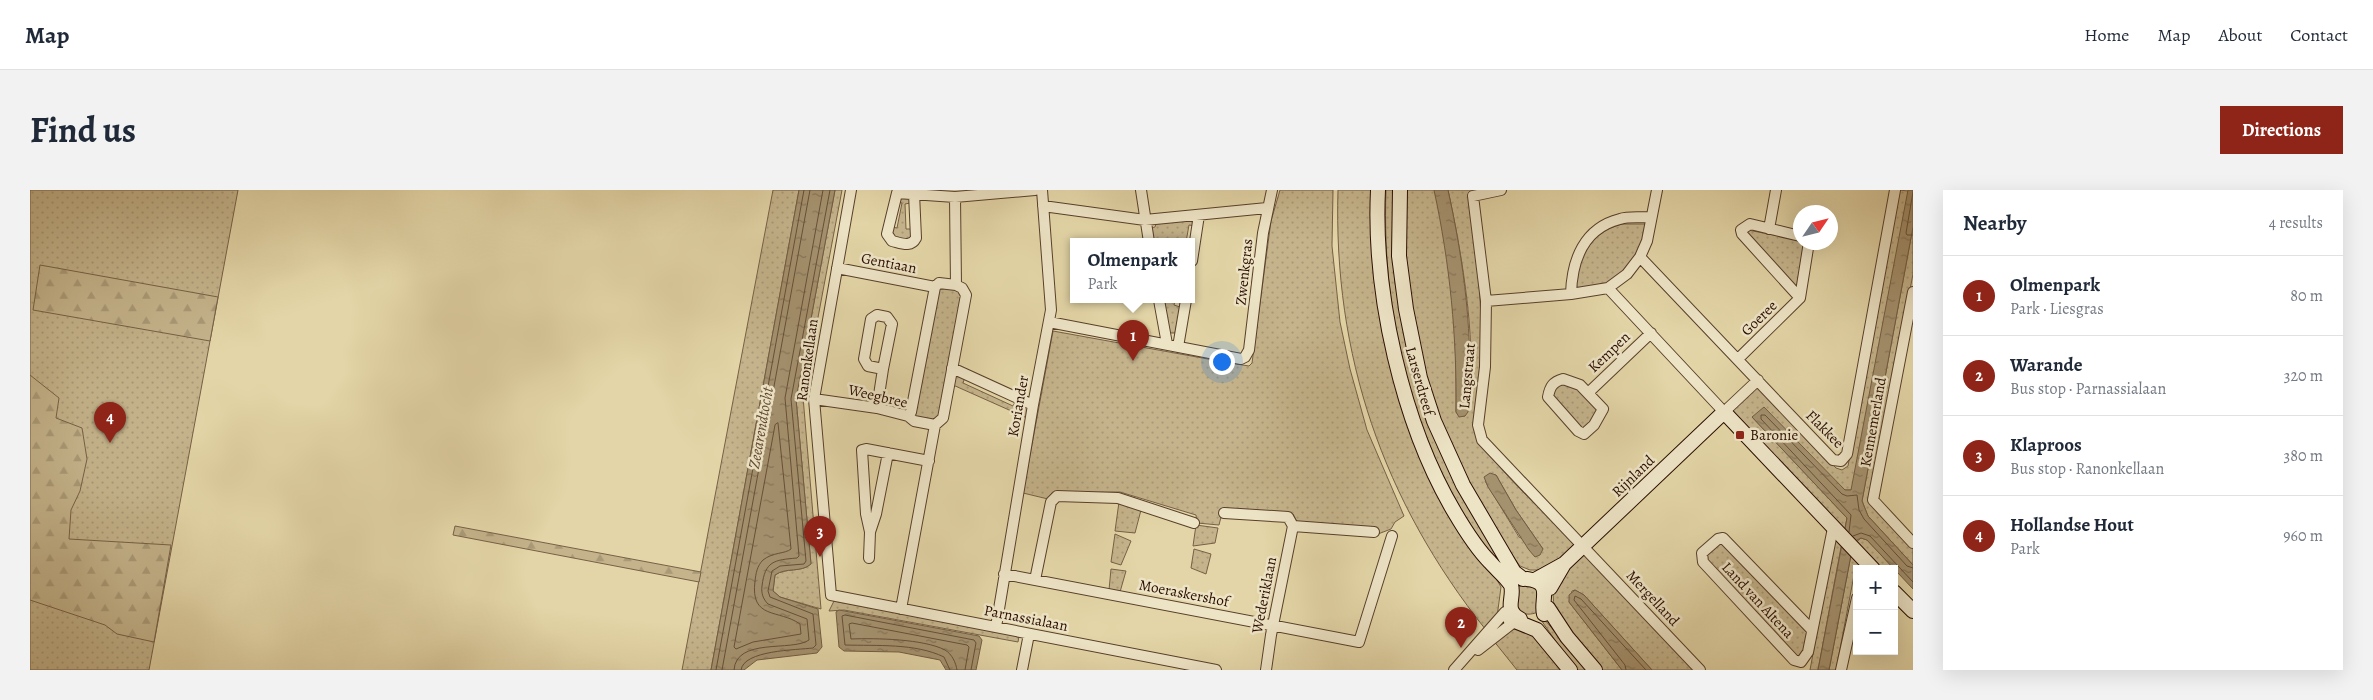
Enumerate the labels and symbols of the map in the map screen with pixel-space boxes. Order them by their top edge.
north arrow [1793,205,1838,250]
street label: Zwenkgras [1231,238,1257,306]
street label: Gentiaan [860,248,918,278]
street label: Goeree [1737,296,1782,340]
street label: Ranonkellaan [791,317,823,403]
pin: 1 [1117,320,1149,361]
street label: Kempen [1584,327,1634,377]
street label: Langstraat [1454,342,1480,410]
street label: Larserdreef [1401,344,1440,420]
your location [1209,349,1235,375]
street label: Koriander [1003,373,1033,438]
street label: Kennemerland [1855,375,1891,468]
street label: Weegbree [845,379,910,413]
water label: Zeearendtocht [743,384,779,471]
pin: 4 [94,402,126,443]
street label: Flakkee [1802,406,1849,453]
place label: Baronie [1750,425,1798,445]
marker: Baronie [1734,429,1746,441]
street label: Rijnland [1607,450,1659,501]
pin: 3 [804,516,836,557]
street label: Wederiklaan [1247,555,1281,636]
street label: Land van Altena [1717,558,1799,642]
street label: Mergelland [1622,566,1685,631]
street label: Moeraskershof [1137,574,1233,612]
street label: Parnassialaan [982,600,1070,636]
pin: 2 [1445,607,1477,648]

